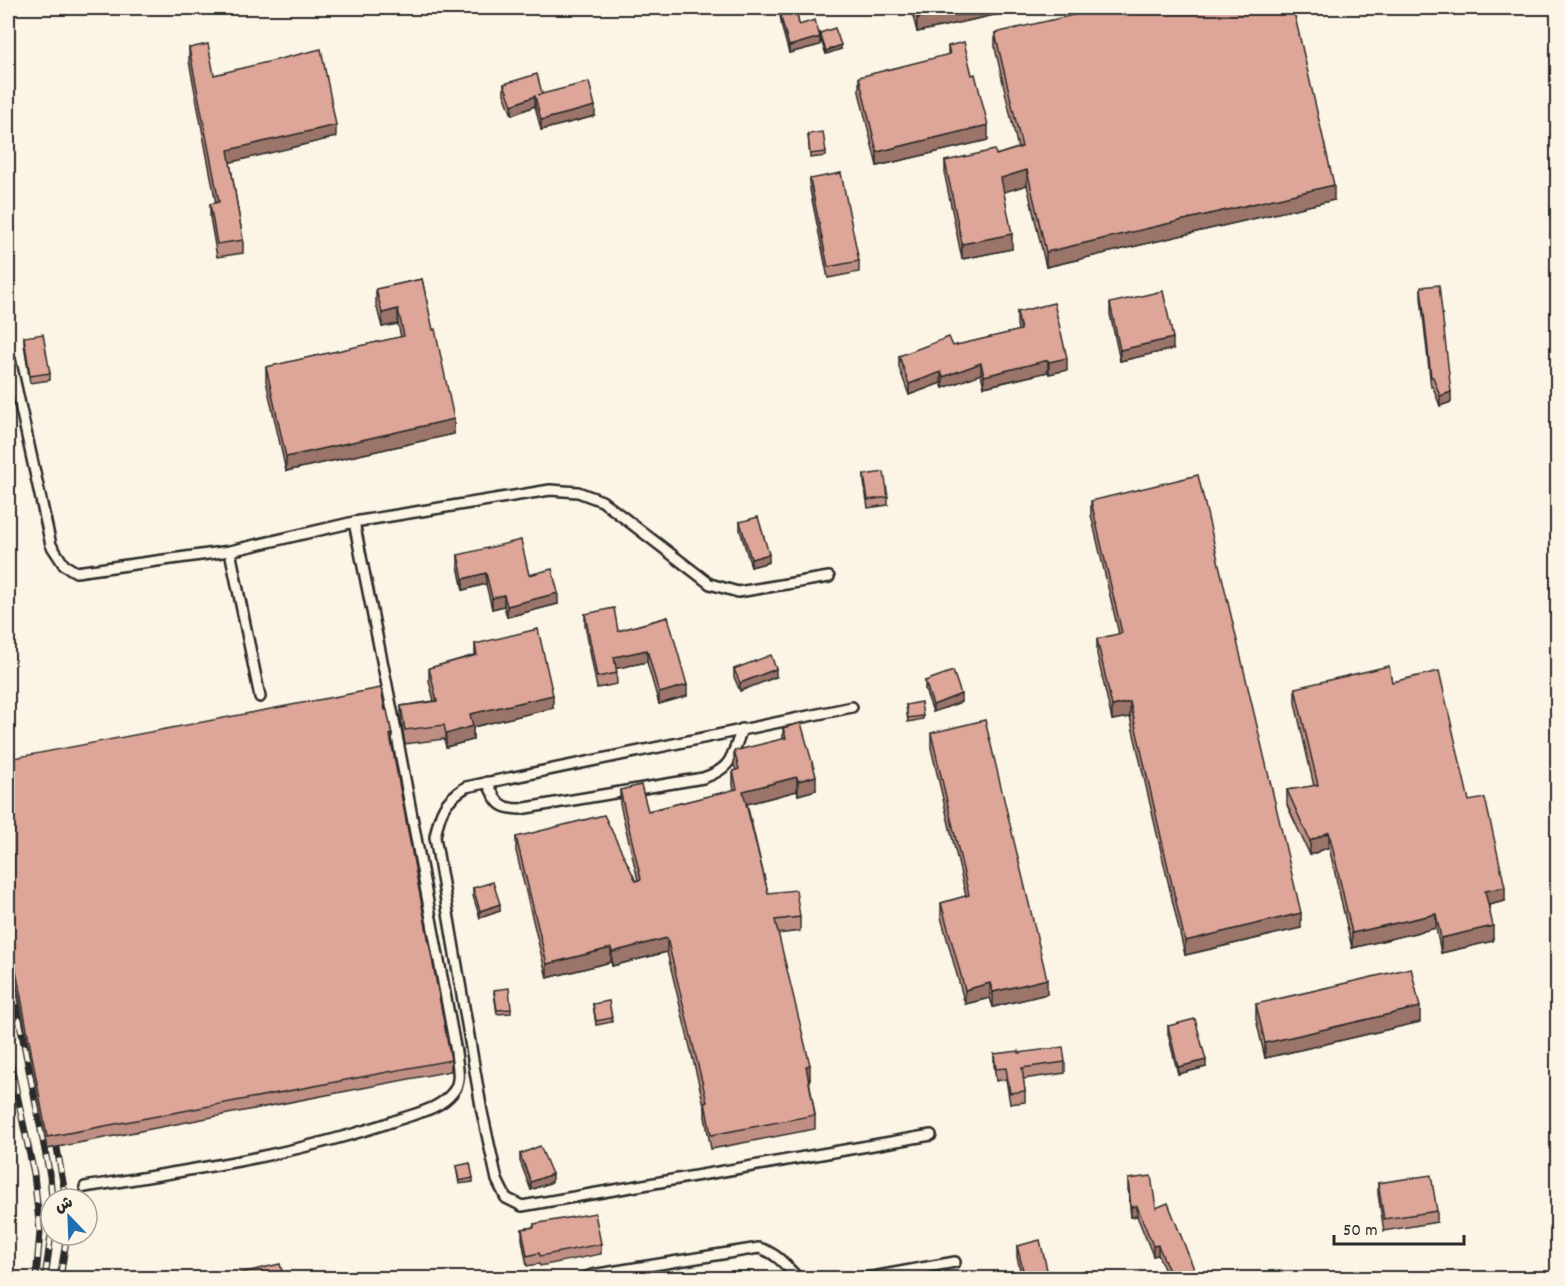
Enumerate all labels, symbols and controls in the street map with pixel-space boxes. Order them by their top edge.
north arrow [39,1187,99,1247]
text: ش [52,1191,77,1220]
scale bar [1334,1208,1464,1246]
text: 50 m [1343,1219,1378,1244]

